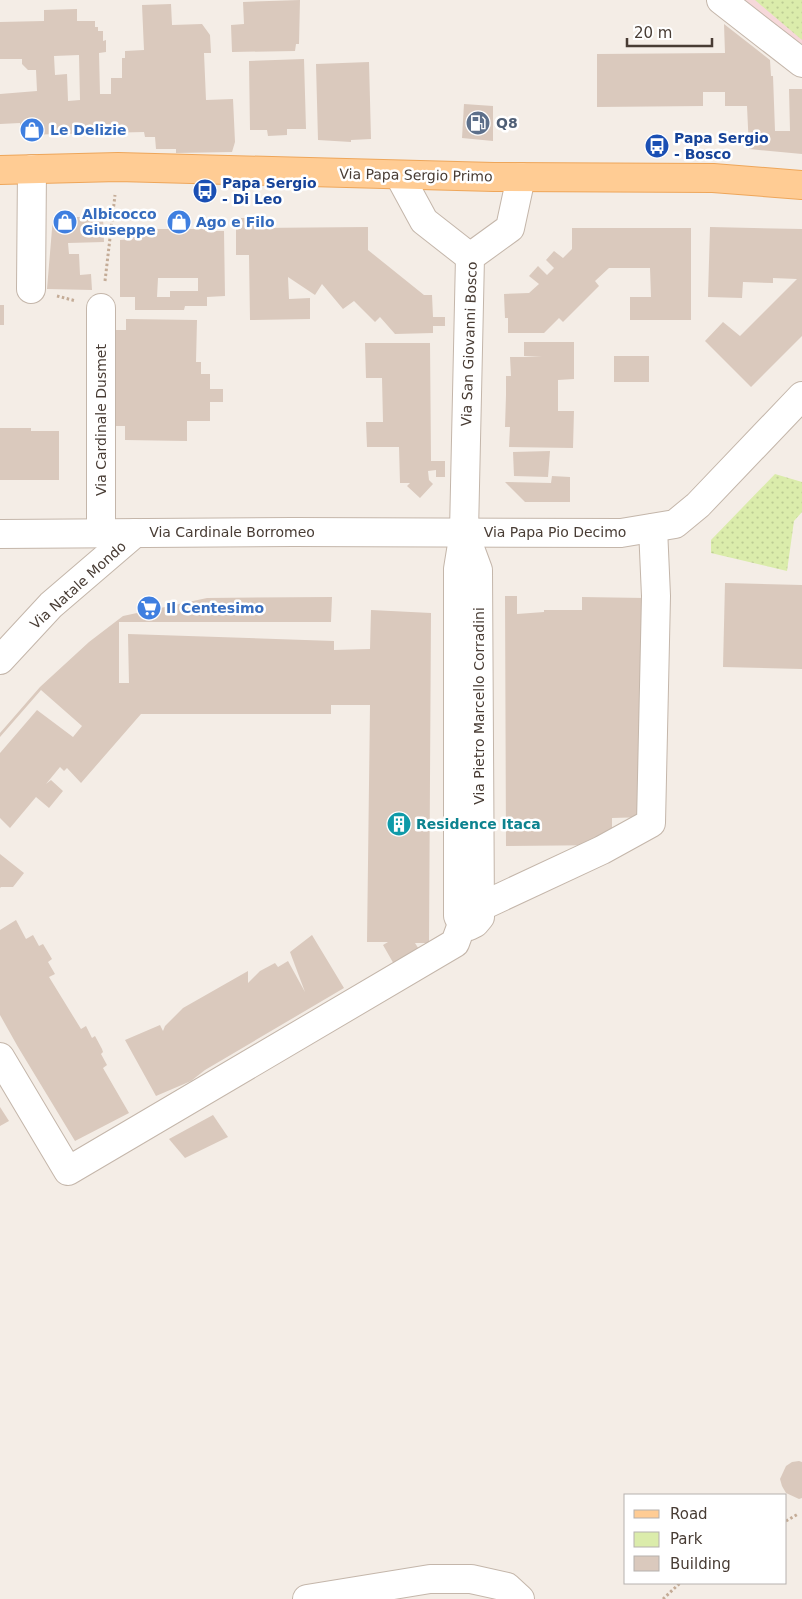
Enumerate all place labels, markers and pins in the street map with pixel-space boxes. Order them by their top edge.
fuel station icon: Q8 [465,110,491,136]
place label: Q8 [496,115,518,131]
shop icon: Le Delizie [19,117,45,143]
place label: Le Delizie [50,122,126,138]
place label: Papa Sergio - Bosco [674,130,769,162]
bus stop icon: Papa Sergio - Bosco [644,133,670,159]
place label: Papa Sergio - Di Leo [222,175,317,207]
bus stop icon: Papa Sergio - Di Leo [192,178,218,204]
place label: Albicocco Giuseppe [82,206,157,238]
shop icon: Albicocco Giuseppe [52,209,78,235]
shop icon: Ago e Filo [166,209,192,235]
place label: Ago e Filo [196,214,275,230]
supermarket icon: Il Centesimo [136,595,162,621]
place label: Il Centesimo [166,600,265,616]
building icon: Residence Itaca [386,811,412,837]
place label: Residence Itaca [416,816,541,832]

